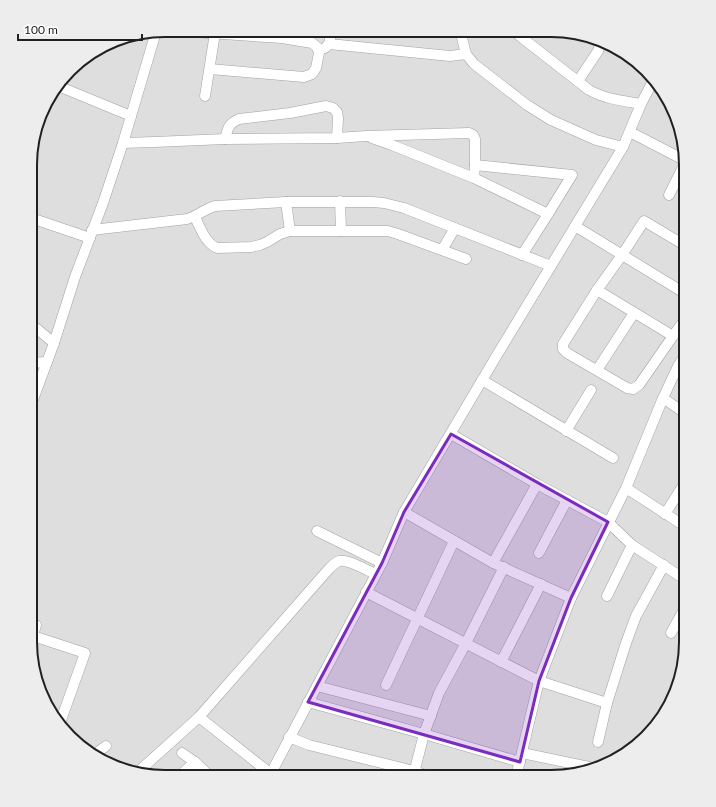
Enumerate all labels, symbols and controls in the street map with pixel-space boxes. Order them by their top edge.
scale bar [18,16,142,42]
text: 100 m [24,22,58,37]

